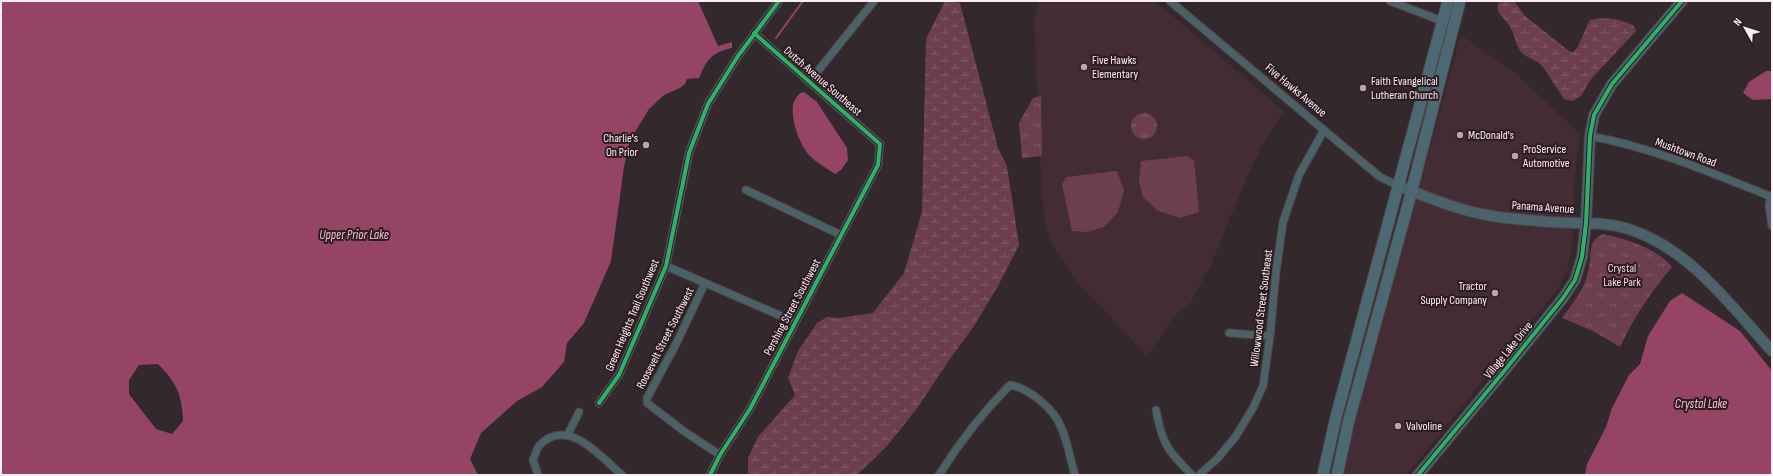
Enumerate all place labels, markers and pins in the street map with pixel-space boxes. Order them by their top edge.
place label: Five Hawks Elementary [1092,53,1139,82]
marker: Five Hawks Elementary [1079,62,1089,72]
place label: Faith Evangelical Lutheran Church [1371,74,1438,103]
marker: Faith Evangelical Lutheran Church [1358,83,1368,93]
place label: McDonald's [1468,128,1514,143]
marker: McDonald's [1455,130,1465,140]
place label: Charlie's On Prior [603,131,639,160]
marker: Charlie's On Prior [641,140,651,150]
place label: ProService Automotive [1522,142,1570,171]
marker: ProService Automotive [1510,151,1520,161]
place label: Tractor Supply Company [1420,279,1488,308]
marker: Tractor Supply Company [1490,288,1500,298]
place label: Valvoline [1406,419,1442,434]
marker: Valvoline [1393,421,1403,431]

